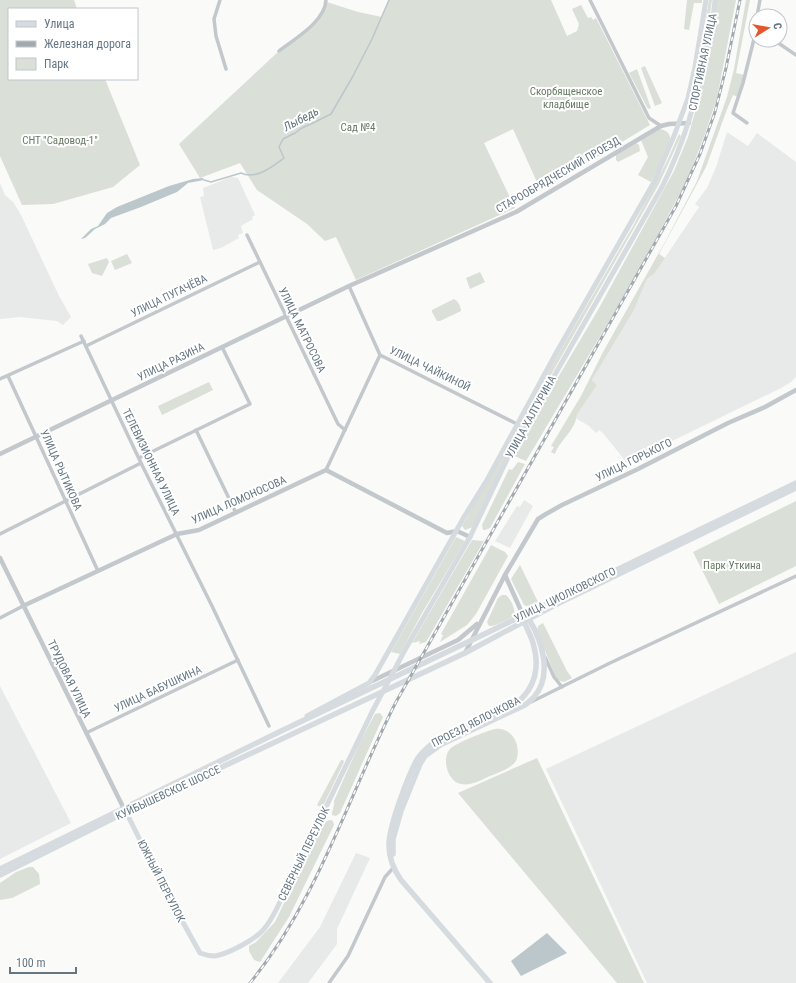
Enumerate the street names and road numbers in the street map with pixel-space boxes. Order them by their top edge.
street label: СПОРТИВНАЯ УЛИЦА [686,12,720,112]
street label: СТАРООБРЯДЧЕСКИЙ ПРОЕЗД [494,134,622,216]
street label: УЛИЦА ПУГАЧЁВА [129,272,210,320]
street label: УЛИЦА МАТРОСОВА [276,285,329,375]
street label: УЛИЦА РАЗИНА [135,340,207,384]
street label: УЛИЦА ЧАЙКИНОЙ [387,344,473,394]
street label: УЛИЦА ХАЛТУРИНА [503,373,559,461]
street label: ТЕЛЕВИЗИОННАЯ УЛИЦА [120,407,183,518]
street label: УЛИЦА РЫТИКОВА [37,428,85,513]
street label: УЛИЦА ГОРЬКОГО [594,436,674,484]
street label: УЛИЦА ЛОМОНОСОВА [190,473,289,527]
street label: УЛИЦА ЦИОЛКОВСКОГО [512,565,618,625]
street label: ТРУДОВАЯ УЛИЦА [45,638,94,721]
street label: УЛИЦА БАБУШКИНА [112,663,204,715]
street label: ПРОЕЗД ЯБЛОЧКОВА [430,694,523,750]
street label: КУЙБЫШЕВСКОЕ ШОССЕ [114,763,223,823]
street label: СЕВЕРНЫЙ ПЕРЕУЛОК [276,804,333,903]
street label: ЮЖНЫЙ ПЕРЕУЛОК [135,838,188,925]

